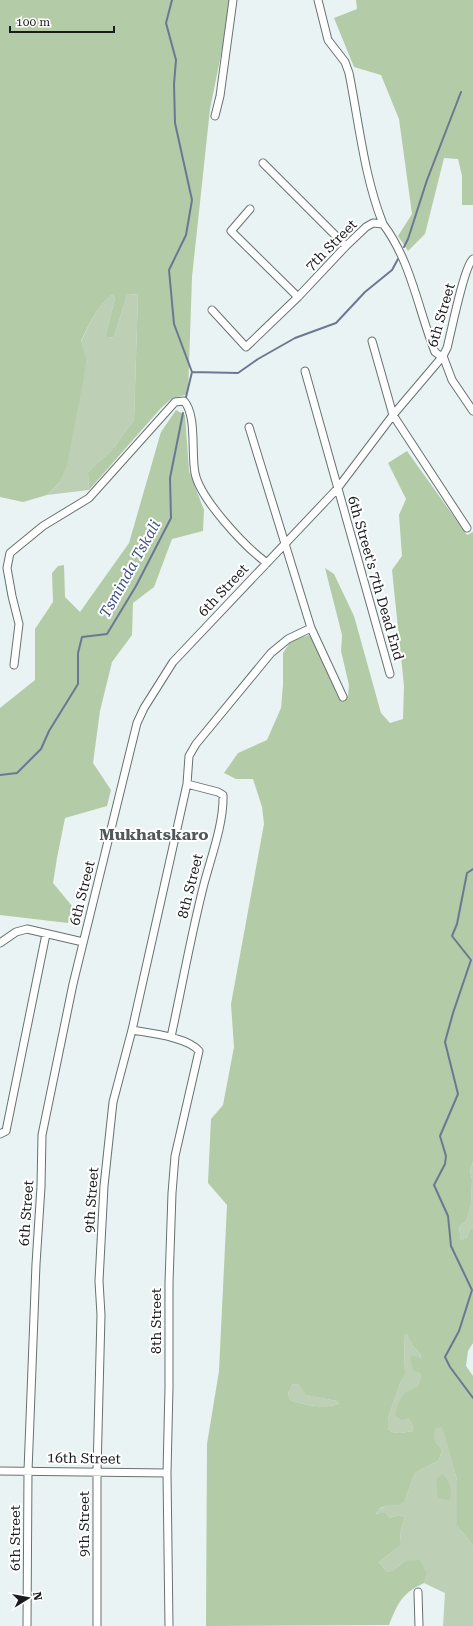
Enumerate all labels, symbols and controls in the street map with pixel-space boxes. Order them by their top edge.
scale bar [10,8,114,34]
text: 100 m [16,15,50,29]
street label: 7th Street [302,216,360,274]
street label: 6th Street [424,281,458,349]
street label: 6th Street's 7th Dead End [345,494,407,662]
water label: Tsminda Tskali [96,517,164,621]
street label: 6th Street [195,560,251,620]
district label: Mukhatskaro [99,825,209,844]
street label: 8th Street [174,852,206,920]
street label: 6th Street [66,859,98,927]
street label: 9th Street [81,1167,101,1233]
street label: 6th Street [16,1180,36,1246]
street label: 8th Street [148,1288,164,1354]
street label: 16th Street [47,1449,121,1467]
street label: 9th Street [76,1491,92,1557]
street label: 6th Street [7,1505,23,1571]
north arrow [8,1578,48,1618]
text: N [30,1591,45,1602]

